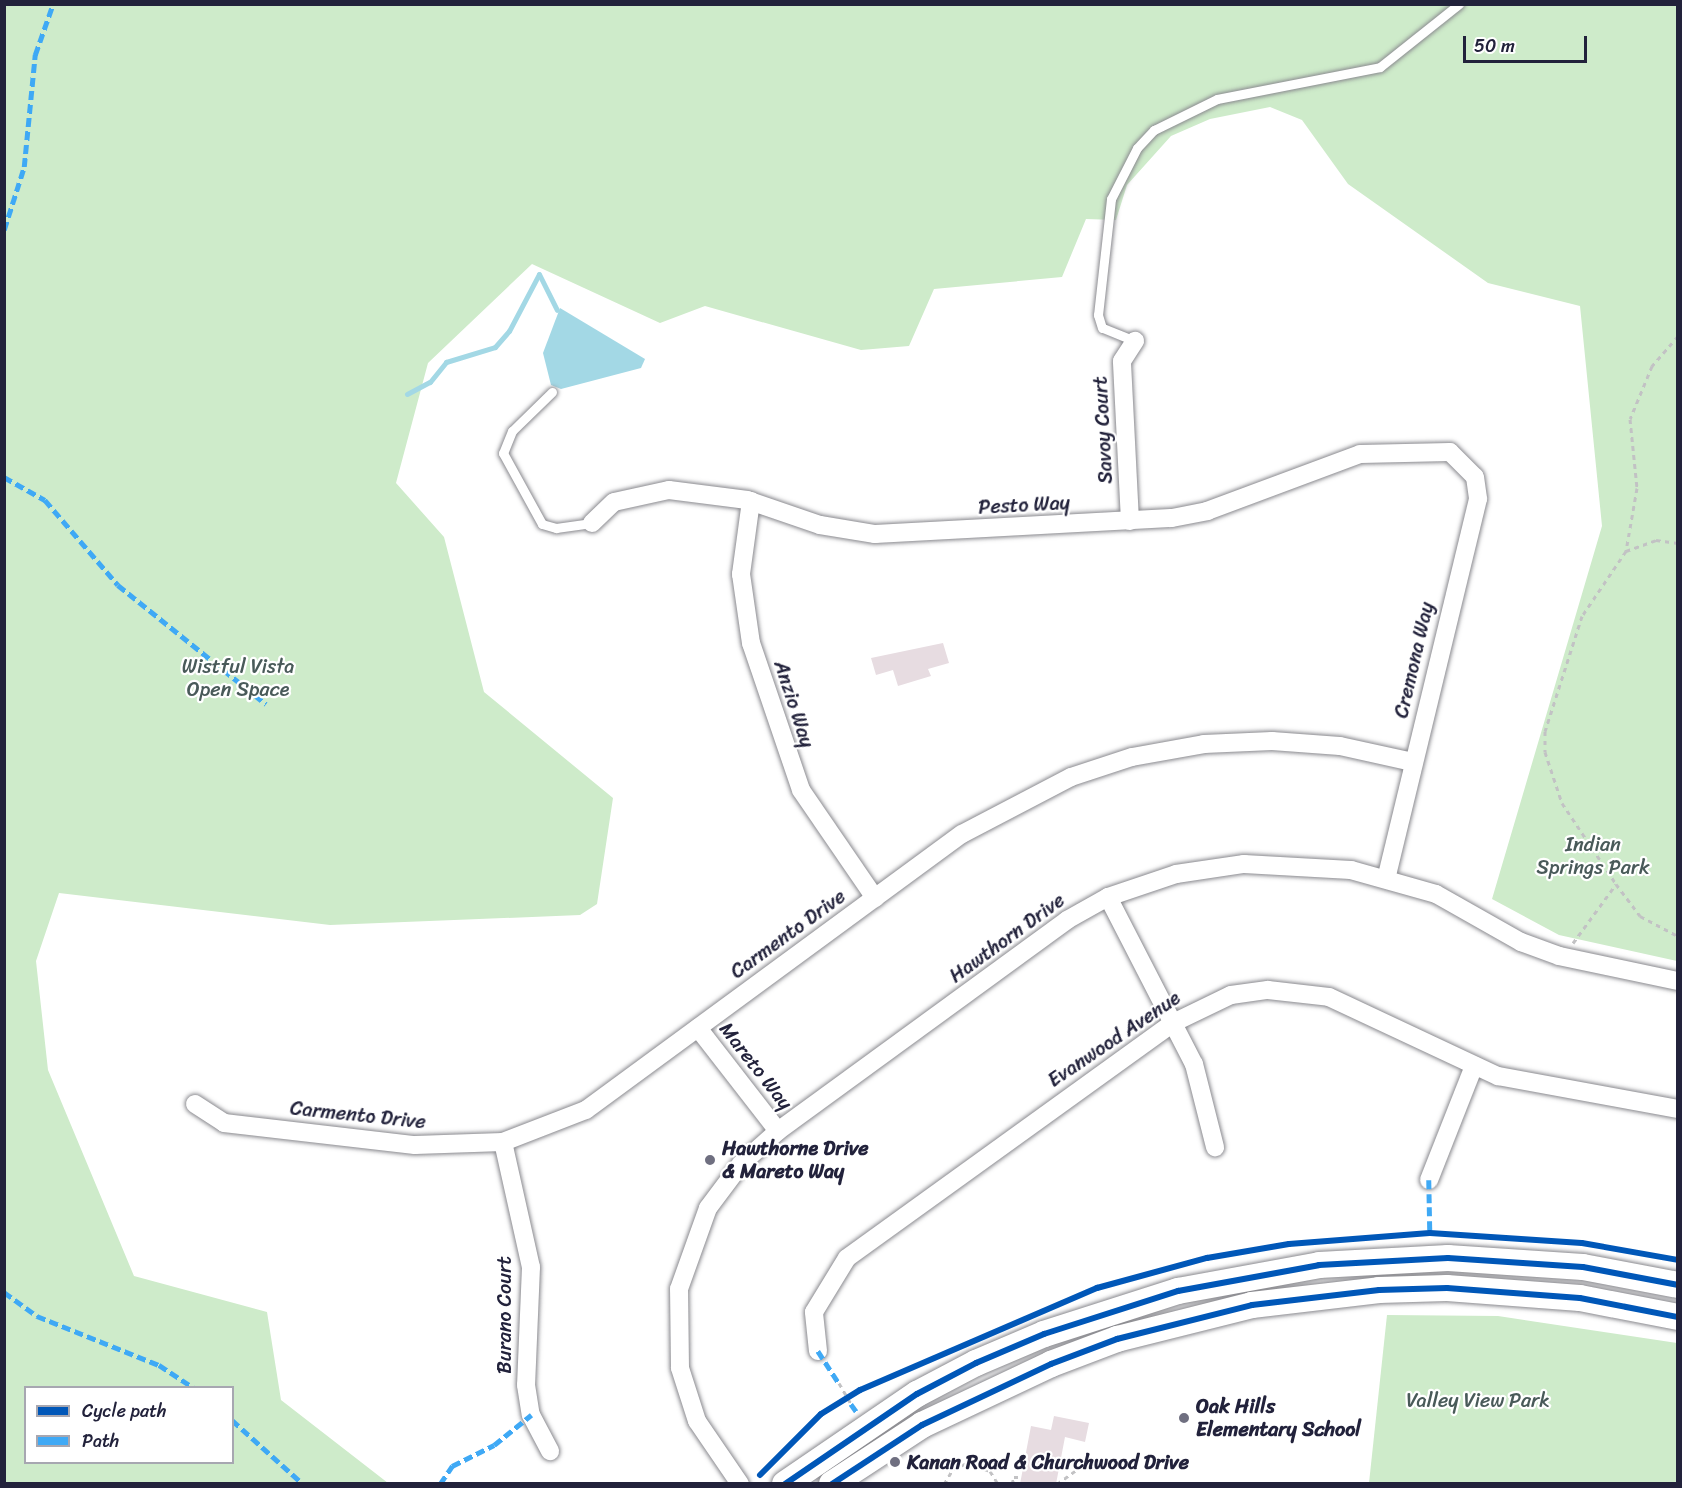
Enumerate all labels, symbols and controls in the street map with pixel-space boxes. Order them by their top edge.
scale bar [1466,24,1590,62]
text: 50 m [1474,30,1515,62]
street label: Savoy Court [1088,375,1118,485]
street label: Pesto Way [978,491,1070,519]
street label: Cremona Way [1389,600,1439,720]
park label: Wistful Vista Open Space [181,654,295,701]
street label: Anzio Way [769,657,819,751]
park label: Indian Springs Park [1536,832,1650,879]
street label: Carmento Drive [726,884,850,984]
street label: Hawthorn Drive [945,888,1069,988]
street label: Evanwood Avenue [1043,986,1185,1092]
street label: Mareto Way [714,1017,798,1115]
street label: Carmento Drive [289,1096,427,1134]
place label: Hawthorne Drive & Mareto Way [722,1136,868,1183]
marker: Hawthorne Drive & Mareto Way [703,1153,717,1167]
street label: Burano Court [492,1256,516,1374]
legend [24,1386,234,1464]
park label: Valley View Park [1405,1388,1551,1412]
place label: Oak Hills Elementary School [1196,1394,1361,1441]
text: Cycle path [82,1395,166,1427]
marker: Oak Hills Elementary School [1177,1411,1191,1425]
text: Path [82,1425,119,1457]
place label: Kanan Road & Churchwood Drive [907,1450,1189,1474]
marker: Kanan Road & Churchwood Drive [888,1455,902,1469]

